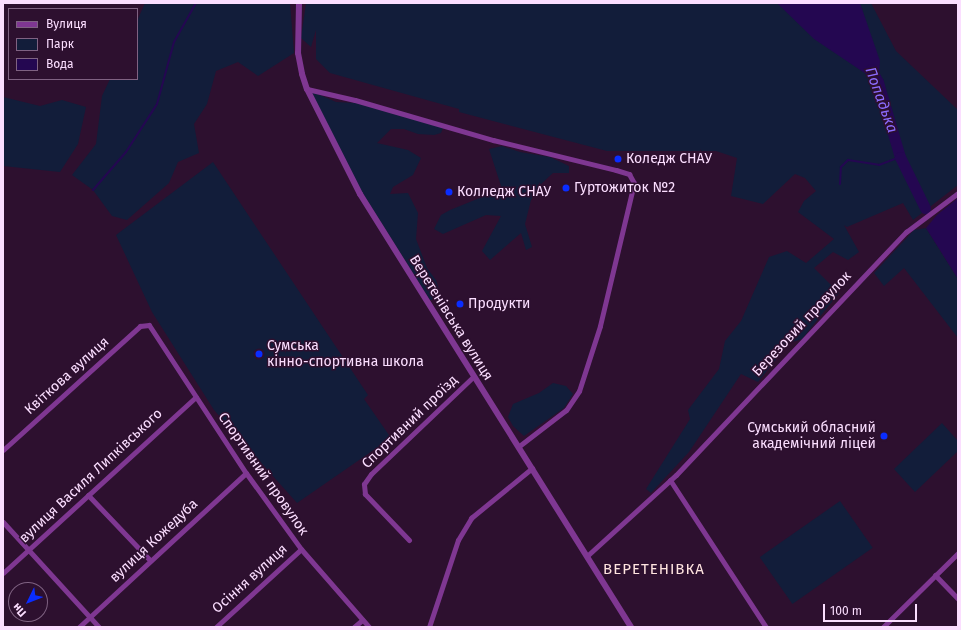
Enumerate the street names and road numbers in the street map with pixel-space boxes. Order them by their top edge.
street label: Веретенівська вулиця [406,252,496,384]
street label: Березовий провулок [749,268,855,380]
street label: Квіткова вулиця [21,334,113,418]
street label: Спортивний проїзд [359,372,461,472]
street label: вулиця Василя Липківського [16,405,166,547]
street label: Спортивний провулок [214,409,312,539]
street label: вулиця Кожедуба [106,496,202,586]
street label: Осіння вулиця [209,541,291,617]

